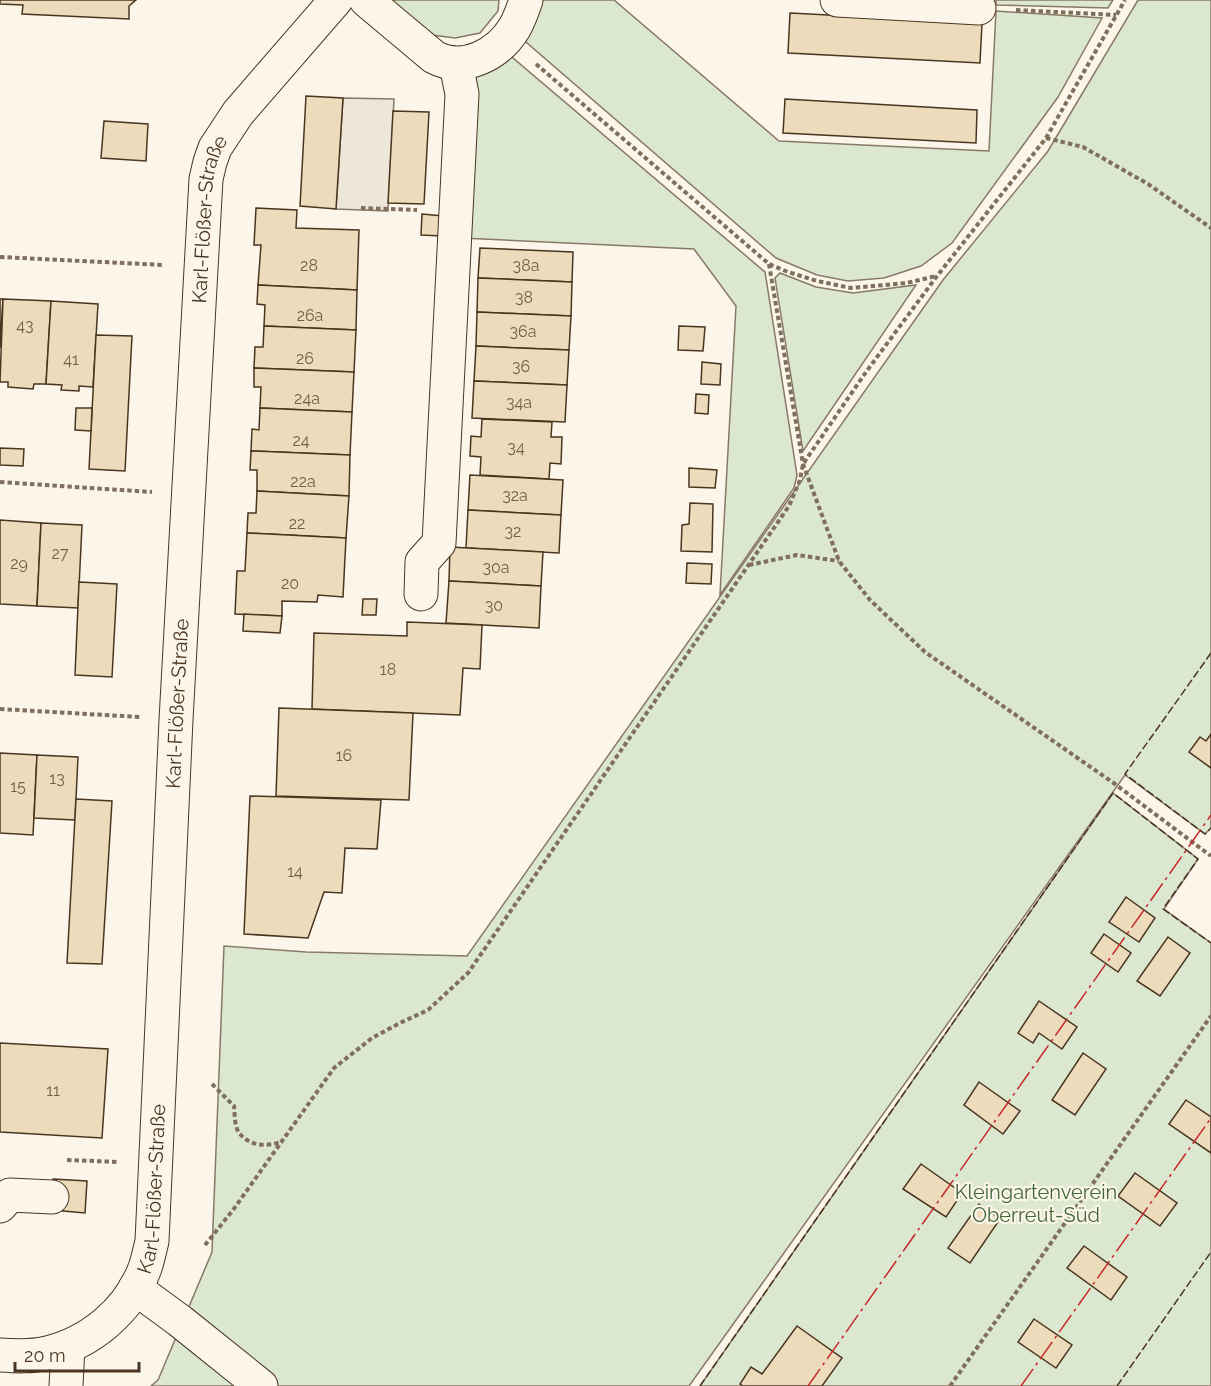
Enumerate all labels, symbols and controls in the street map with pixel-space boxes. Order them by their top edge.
street label: Karl-Flößer-Straße [187,130,233,304]
house number: 28 [300,256,318,275]
house number: 38a [513,256,539,275]
house number: 38 [515,288,533,307]
house number: 26a [297,306,323,325]
house number: 43 [16,316,34,335]
house number: 36a [510,322,536,341]
house number: 26 [296,349,314,368]
house number: 41 [63,350,79,369]
house number: 36 [512,357,530,376]
house number: 24a [294,389,320,408]
house number: 34a [506,393,532,412]
house number: 24 [292,431,310,450]
house number: 34 [507,438,525,457]
house number: 22a [290,472,316,491]
house number: 32a [502,486,528,505]
house number: 22 [289,514,305,533]
house number: 32 [505,522,521,541]
house number: 27 [52,544,69,563]
house number: 29 [10,554,28,573]
house number: 30a [482,558,510,577]
house number: 20 [281,574,299,593]
house number: 30 [485,596,503,615]
street label: Karl-Flößer-Straße [161,618,194,789]
house number: 18 [380,660,396,679]
house number: 16 [336,746,352,765]
house number: 13 [49,769,65,788]
house number: 15 [10,777,26,796]
house number: 14 [287,862,303,881]
house number: 11 [46,1081,60,1100]
street label: Karl-Flößer-Straße [132,1103,170,1277]
park label: Kleingartenverein Oberreut-Süd [955,1180,1117,1227]
scale bar [15,1335,140,1373]
text: 20 m [24,1345,66,1366]

